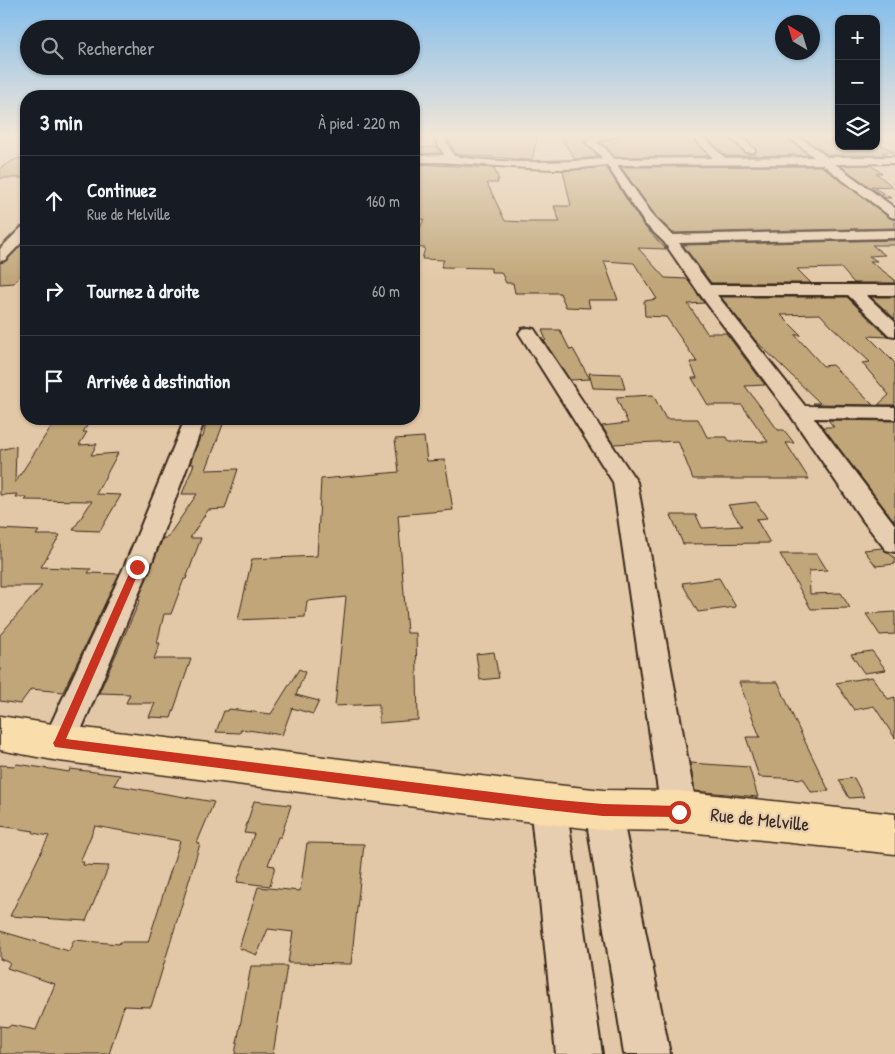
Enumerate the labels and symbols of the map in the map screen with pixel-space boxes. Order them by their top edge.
north arrow [775,15,820,60]
route end [126,556,149,579]
route start [668,801,691,824]
street label: Rue de Melville [709,801,811,837]

